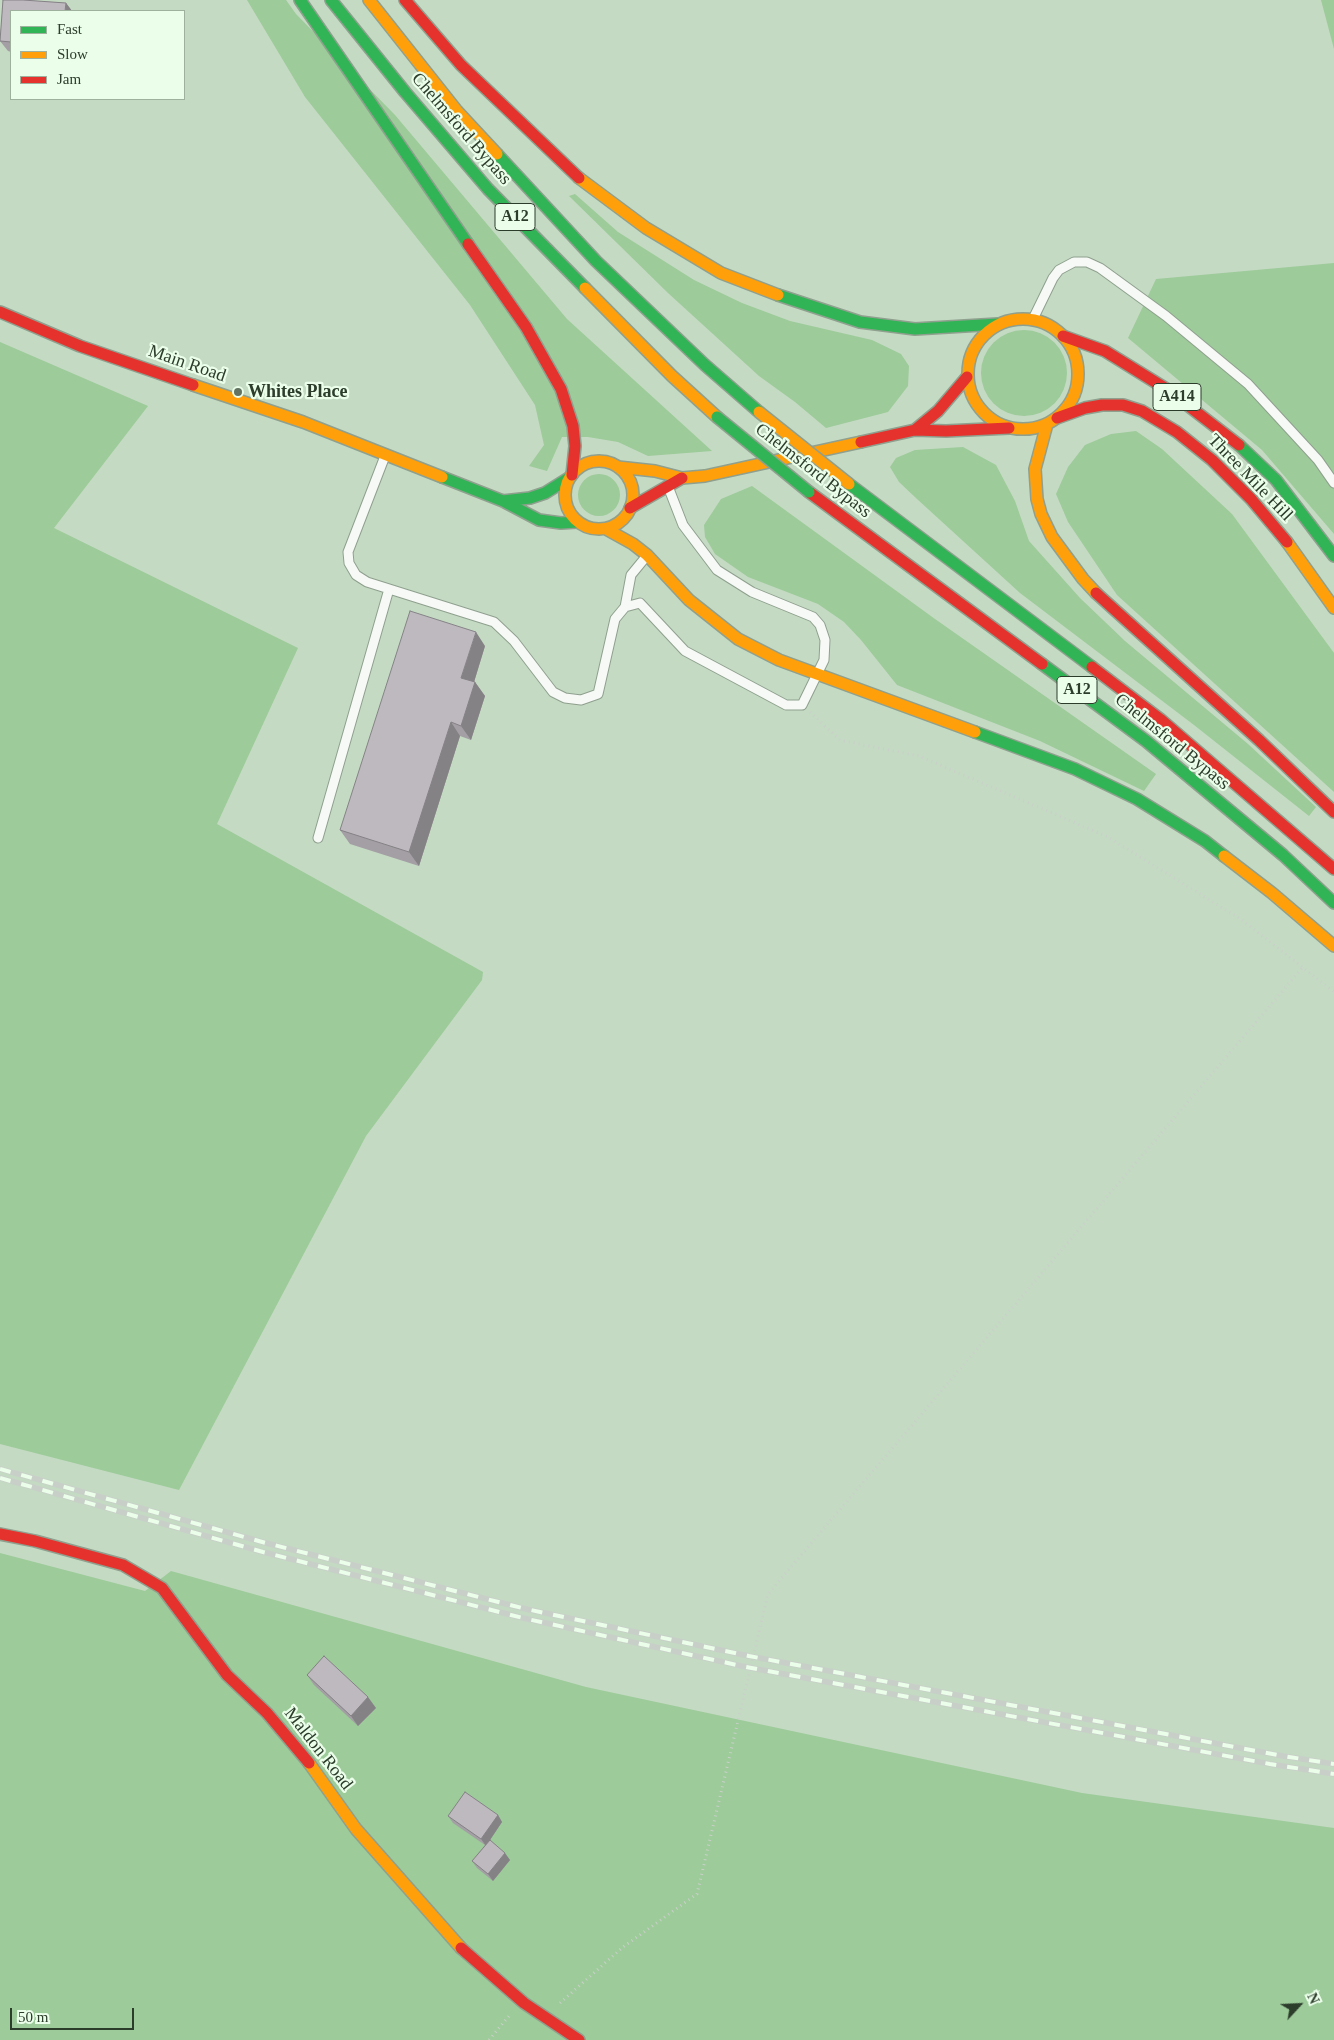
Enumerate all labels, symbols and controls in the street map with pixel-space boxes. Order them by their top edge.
legend [10,10,185,100]
text: Fast [57,21,82,37]
text: Slow [57,46,88,62]
street label: Chelmsford Bypass [406,69,516,189]
text: Jam [57,71,81,87]
road number: A12 [495,203,535,230]
street label: Main Road [145,341,229,387]
place label: Whites Place [248,381,347,403]
road number: A414 [1153,384,1201,411]
marker: Whites Place [232,386,244,398]
street label: Chelmsford Bypass [751,419,875,523]
street label: Three Mile Hill [1203,430,1297,526]
road number: A12 [1057,676,1097,704]
street label: Chelmsford Bypass [1110,689,1234,795]
street label: Maldon Road [279,1704,357,1794]
north arrow [1274,1980,1324,2030]
text: N [1304,1991,1322,2006]
scale bar [12,1998,136,2030]
text: 50 m [18,2009,48,2025]

